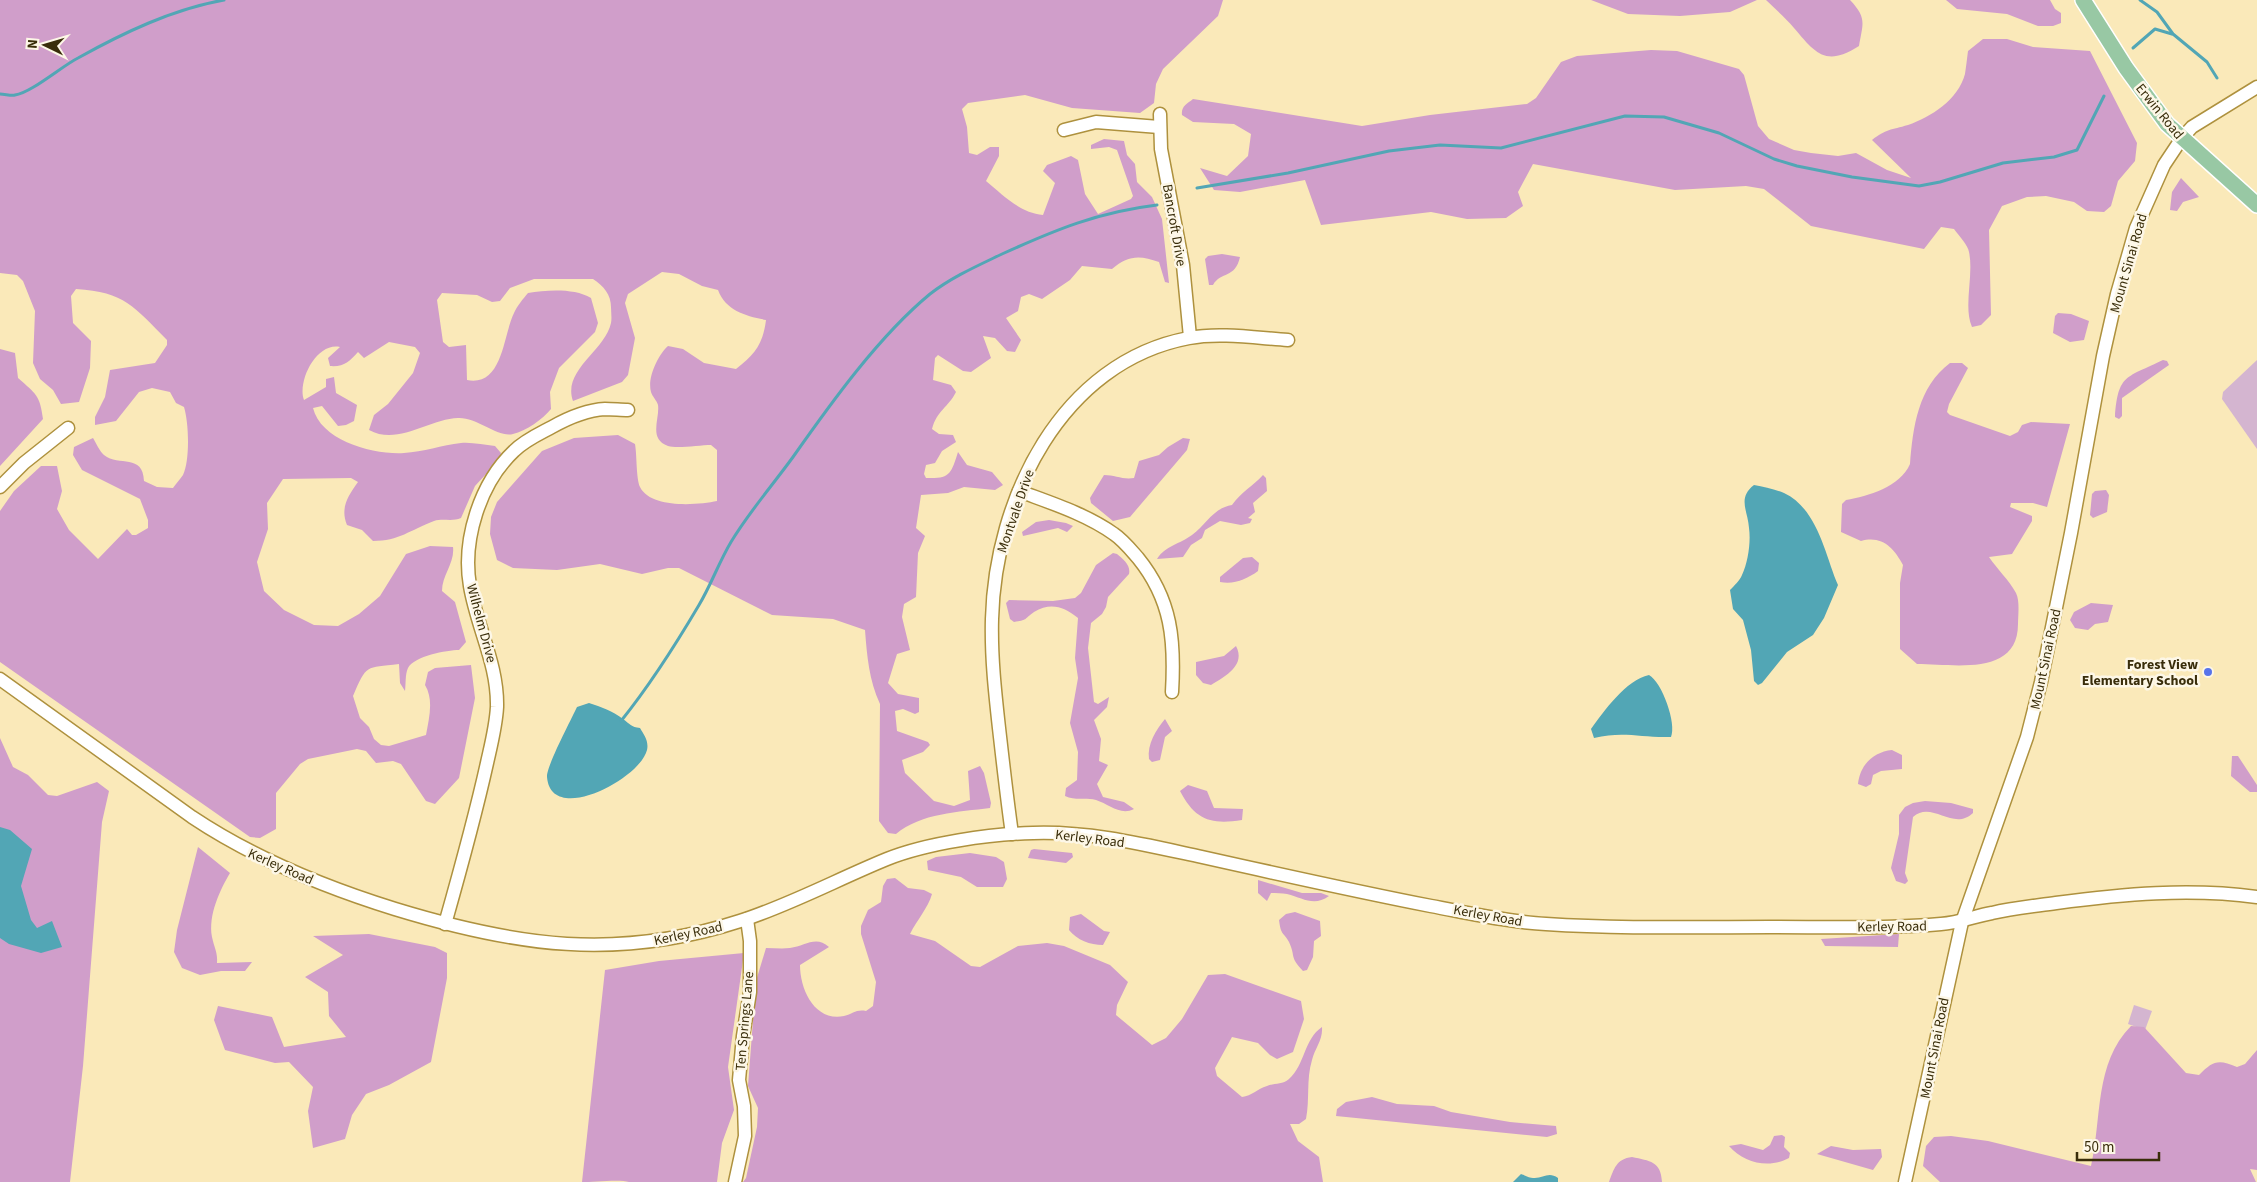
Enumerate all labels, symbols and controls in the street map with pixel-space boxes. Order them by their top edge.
north arrow [20,20,70,70]
text: N [23,38,43,49]
street label: Erwin Road [2131,79,2188,144]
street label: Bancroft Drive [1157,183,1191,268]
street label: Mount Sinai Road [2105,211,2153,315]
street label: Montvale Drive [992,467,1040,556]
street label: Wilhelm Drive [461,582,501,665]
street label: Mount Sinai Road [2026,607,2066,711]
place label: Forest View Elementary School [2082,655,2198,691]
marker: Forest View Elementary School [2202,666,2214,678]
street label: Kerley Road [1054,825,1126,853]
street label: Kerley Road [245,844,317,890]
street label: Kerley Road [1452,900,1524,932]
street label: Kerley Road [1857,916,1927,938]
street label: Kerley Road [652,917,724,951]
street label: Ten Springs Lane [731,971,759,1071]
street label: Mount Sinai Road [1915,996,1955,1100]
scale bar [2077,1130,2160,1162]
text: 50 m [2084,1137,2114,1158]

